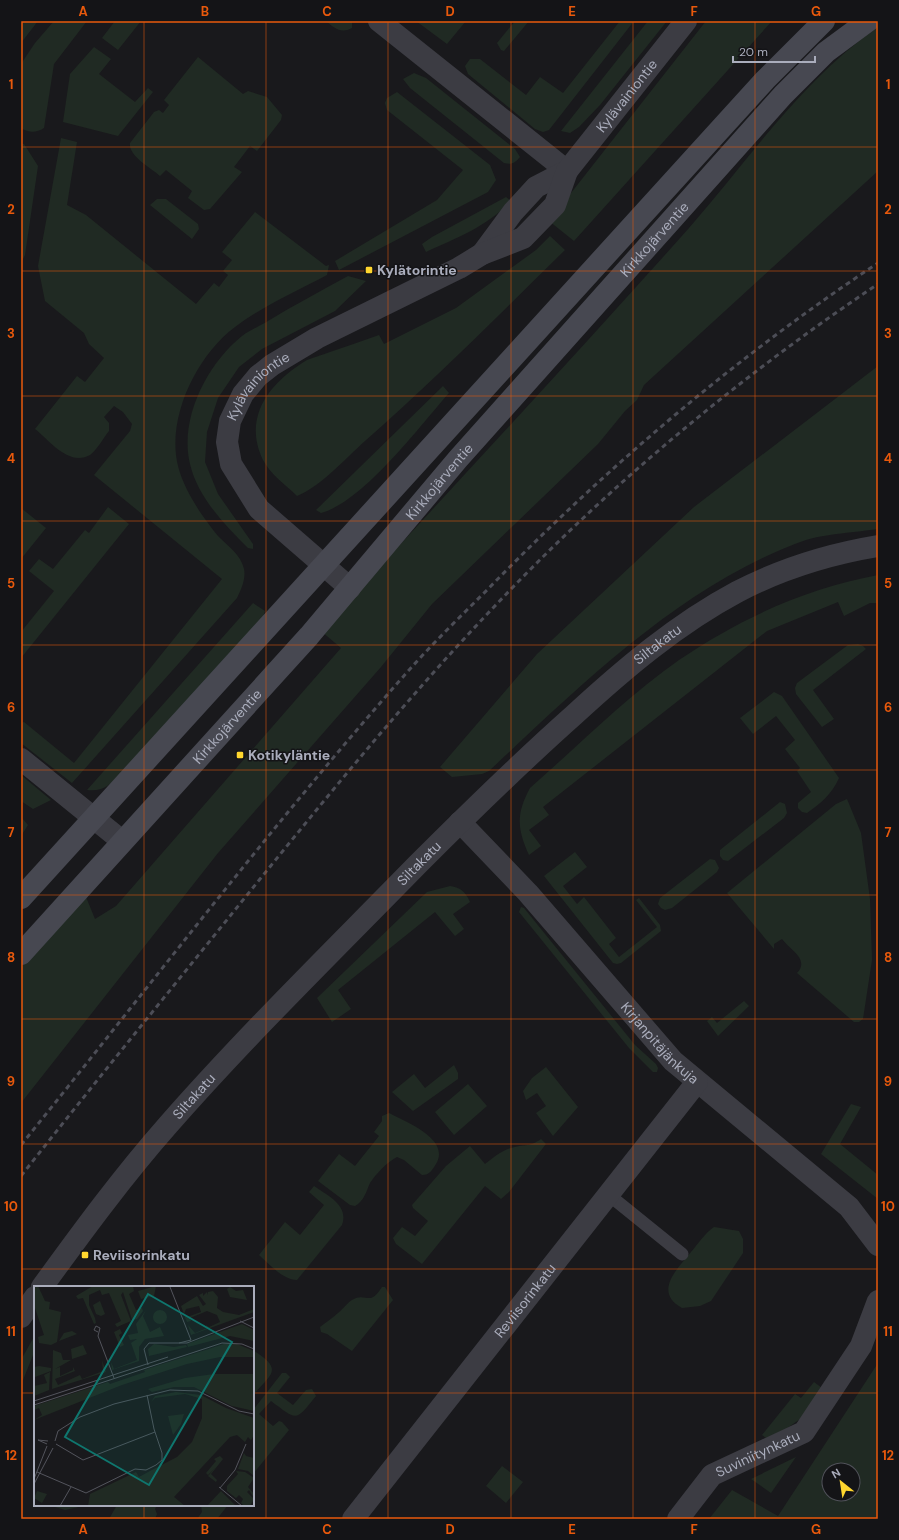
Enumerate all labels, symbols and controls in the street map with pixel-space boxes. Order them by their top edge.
text: A [78,3,88,20]
text: B [201,3,209,20]
text: C [322,3,332,20]
text: D [445,3,455,20]
text: E [568,3,576,20]
text: F [690,3,698,20]
text: G [811,3,821,20]
scale bar [733,38,815,64]
text: 20 m [739,44,768,60]
street label: Kylävainiontie [592,56,661,136]
text: 1 [9,76,13,93]
text: 1 [886,76,890,93]
street label: Kirkkojärventie [616,198,693,281]
text: 2 [7,201,15,218]
text: 2 [884,201,892,218]
place label: Kylätorintie [377,261,457,279]
marker: Kylätorintie [364,265,374,275]
text: 3 [7,325,15,342]
text: 3 [884,325,892,342]
street label: Kylävainiontie [223,348,293,423]
street label: Kirkkojärventie [402,440,477,524]
text: 4 [7,450,15,467]
text: 4 [884,450,892,467]
text: 5 [7,575,15,592]
text: 5 [884,575,892,592]
street label: Siltakatu [630,620,685,668]
street label: Kirkkojärventie [189,685,266,768]
text: 6 [7,699,15,716]
text: 6 [884,699,892,716]
place label: Kotikyläntie [248,746,330,764]
marker: Kotikyläntie [235,750,245,760]
text: 7 [8,824,15,841]
text: 7 [885,824,892,841]
street label: Siltakatu [393,837,445,889]
text: 8 [7,949,15,966]
text: 8 [884,949,892,966]
street label: Kirjanpitäjänkuja [617,998,703,1088]
street label: Siltakatu [168,1069,219,1123]
text: 9 [7,1073,15,1090]
text: 9 [884,1073,892,1090]
text: 10 [4,1198,18,1215]
text: 10 [881,1198,895,1215]
place label: Reviisorinkatu [93,1246,190,1264]
marker: Reviisorinkatu [80,1250,90,1260]
street label: Reviisorinkatu [490,1260,560,1341]
inset map [34,1286,254,1506]
text: 11 [6,1323,16,1340]
text: 11 [883,1323,893,1340]
street label: Suviniitynkatu [713,1426,803,1481]
text: 12 [5,1447,17,1464]
text: 12 [882,1447,894,1464]
north arrow [821,1462,861,1502]
text: N [829,1465,843,1481]
text: A [78,1521,88,1538]
text: B [201,1521,209,1538]
text: C [322,1521,332,1538]
text: D [445,1521,455,1538]
text: E [568,1521,576,1538]
text: F [690,1521,698,1538]
text: G [811,1521,821,1538]

